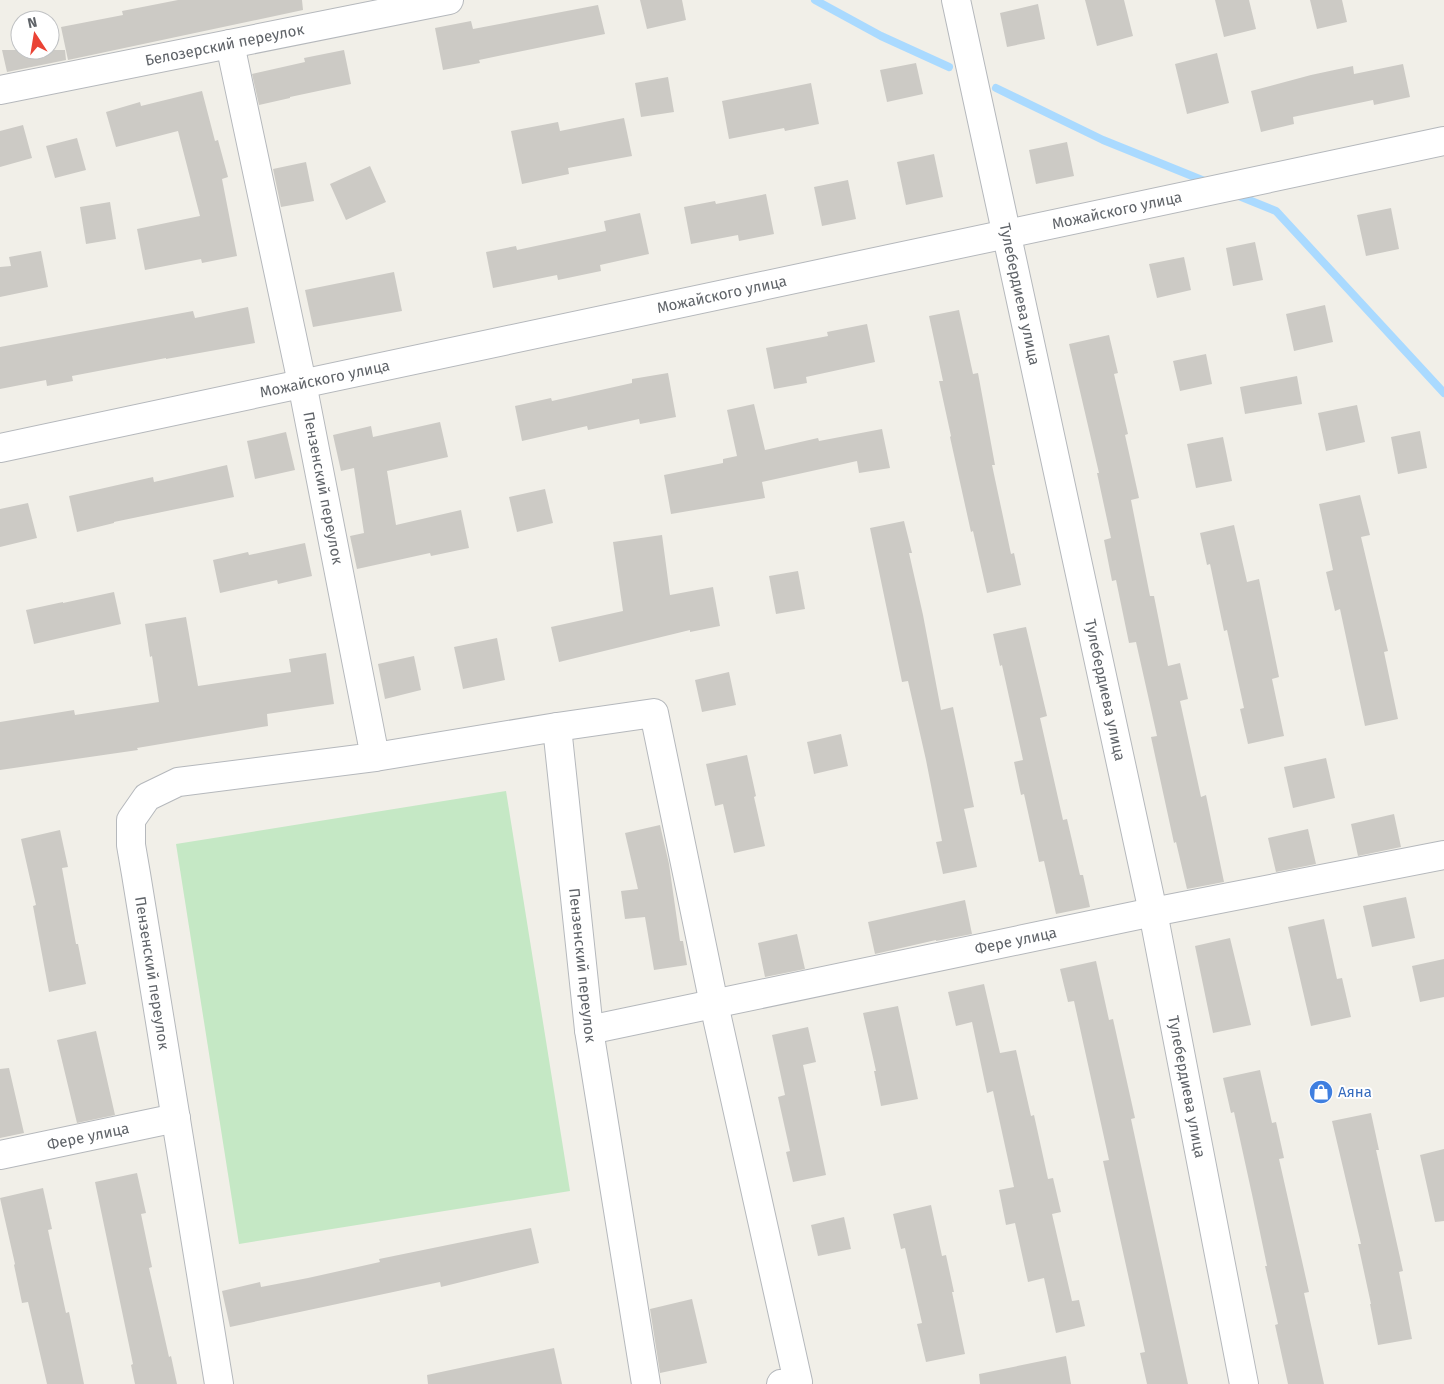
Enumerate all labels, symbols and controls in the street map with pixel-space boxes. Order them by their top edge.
north arrow [10,10,60,60]
text: N [26,13,39,32]
street label: Белозерский переулок [143,20,306,70]
street label: Можайского улица [1050,188,1184,233]
street label: Тулебердиева улица [995,222,1044,367]
street label: Можайского улица [655,272,788,317]
street label: Можайского улица [258,356,391,402]
street label: Пензенский переулок [299,410,347,566]
street label: Тулебердиева улица [1081,617,1129,763]
street label: Пензенский переулок [565,887,600,1044]
street label: Пензенский переулок [131,895,173,1051]
street label: Фере улица [973,923,1058,958]
street label: Тулебердиева улица [1164,1014,1209,1160]
shop icon: Аяна [1308,1079,1334,1105]
place label: Аяна [1338,1083,1372,1101]
street label: Фере улица [45,1119,131,1154]

